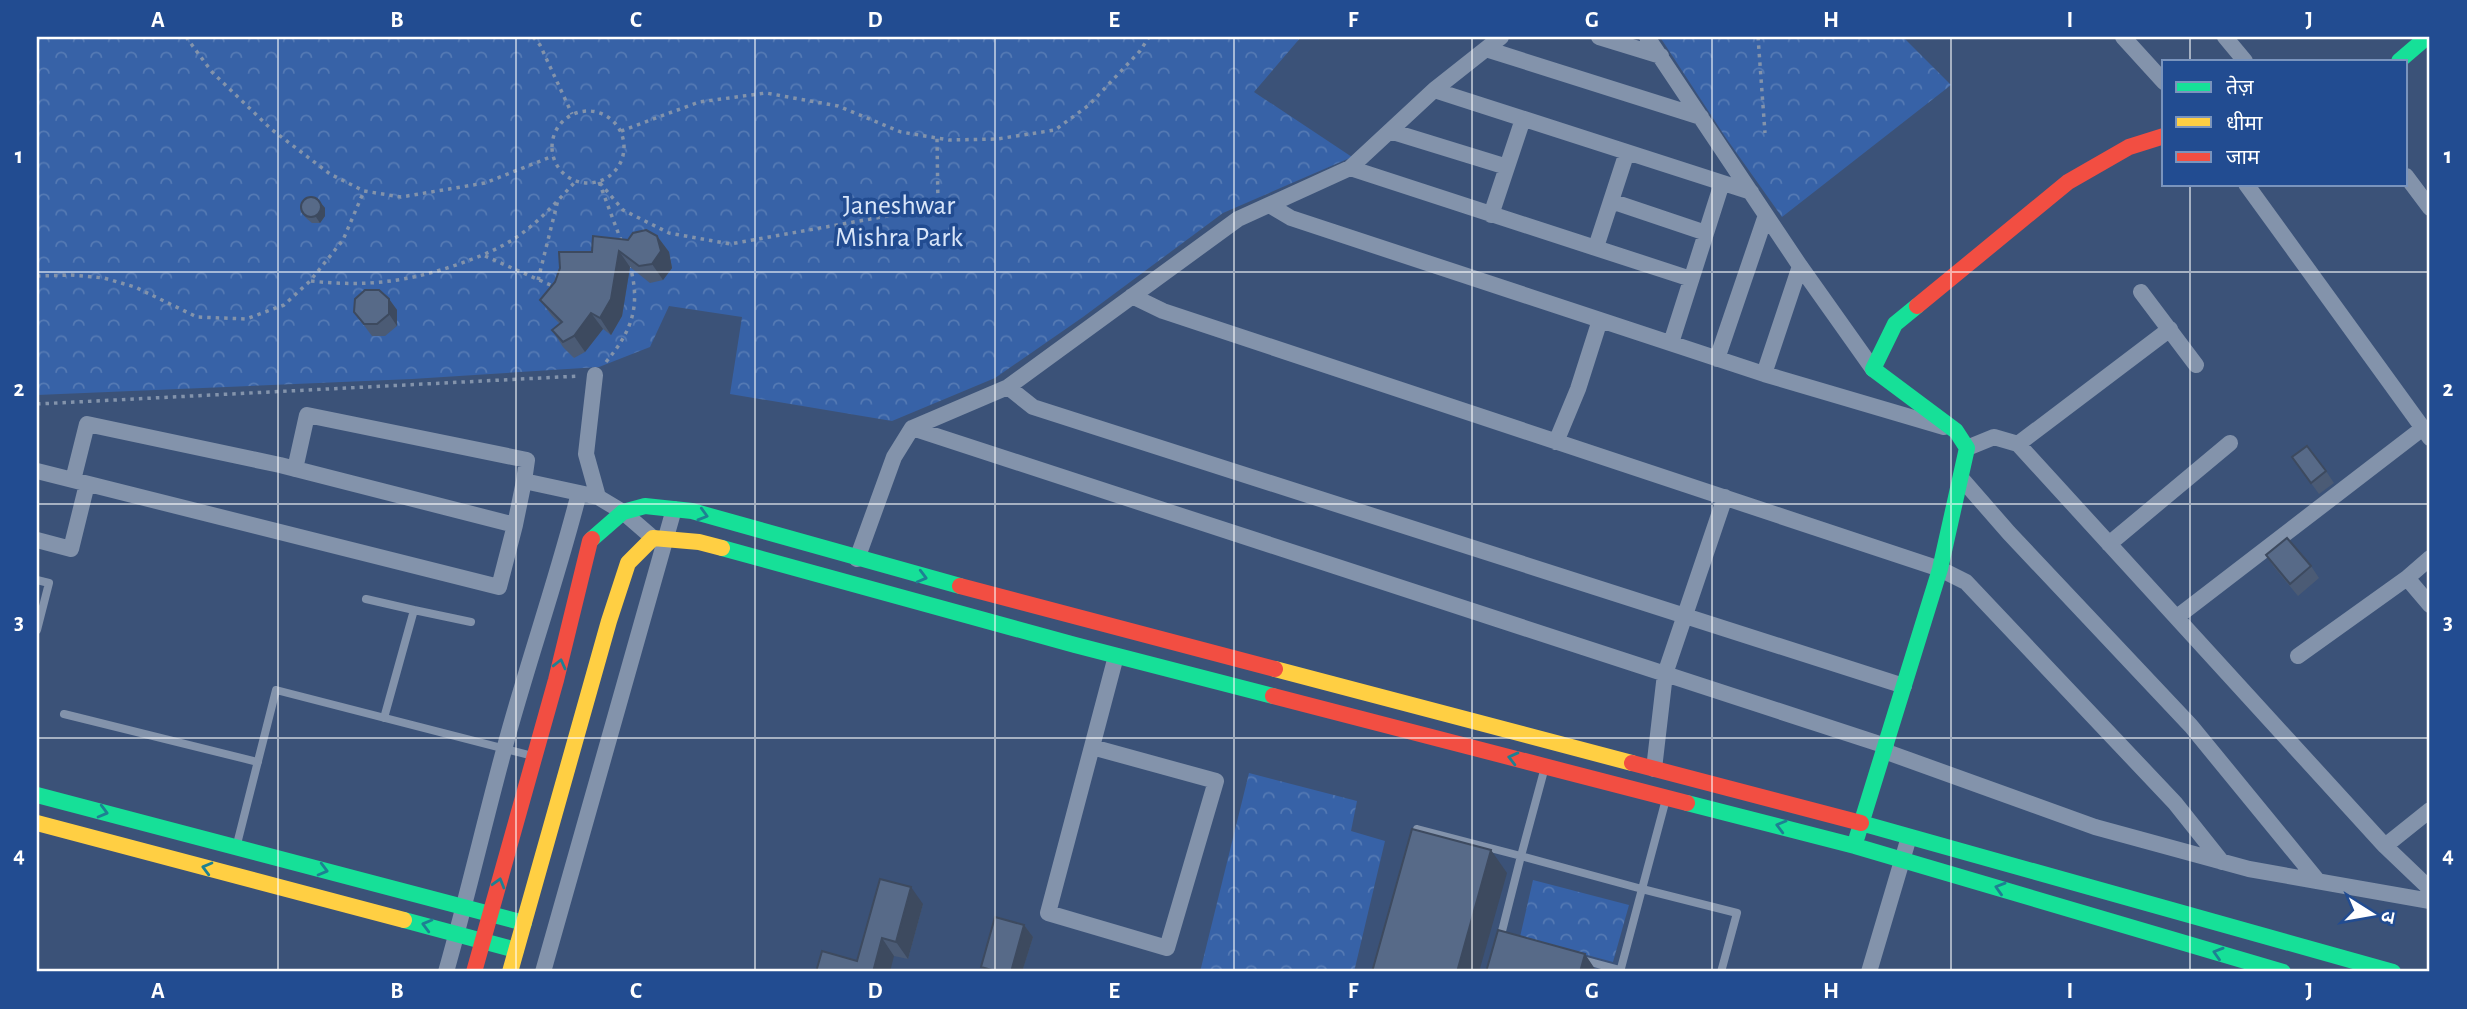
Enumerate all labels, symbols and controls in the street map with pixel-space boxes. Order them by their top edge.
text: A [151,9,165,32]
text: B [390,9,404,32]
text: C [630,9,642,32]
text: D [867,9,883,32]
text: E [1108,9,1120,32]
text: F [1348,9,1359,32]
text: G [1585,9,1599,32]
text: H [1823,9,1839,32]
text: I [2067,9,2073,32]
text: J [2305,9,2313,32]
legend [2162,60,2408,186]
text: तेज़ [2226,75,2254,98]
text: धीमा [2226,111,2263,134]
text: 1 [15,145,23,168]
text: 1 [2444,145,2452,168]
text: जाम [2226,147,2260,168]
park label: Janeshwar Mishra Park [835,192,963,252]
text: 2 [14,378,25,401]
text: 2 [2443,378,2454,401]
one-way arrow [697,506,709,521]
one-way arrow [916,569,928,583]
text: 3 [14,611,24,634]
text: 3 [2443,611,2453,634]
one-way arrow [552,658,566,670]
one-way arrow [1507,752,1519,766]
one-way arrow [97,804,109,818]
one-way arrow [1775,820,1787,834]
text: 4 [13,844,25,867]
text: 4 [2442,844,2454,867]
one-way arrow [201,862,213,876]
one-way arrow [317,862,329,876]
one-way arrow [491,877,505,889]
north arrow [2338,880,2408,950]
one-way arrow [1994,882,2006,897]
text: उ [2377,910,2398,925]
one-way arrow [421,919,433,933]
one-way arrow [2212,946,2224,961]
text: A [151,980,165,1003]
text: B [390,980,404,1003]
text: C [630,980,642,1003]
text: D [867,980,883,1003]
text: E [1108,980,1120,1003]
text: F [1348,980,1359,1003]
text: G [1585,980,1599,1003]
text: H [1823,980,1839,1003]
text: I [2067,980,2073,1003]
text: J [2305,980,2313,1003]

